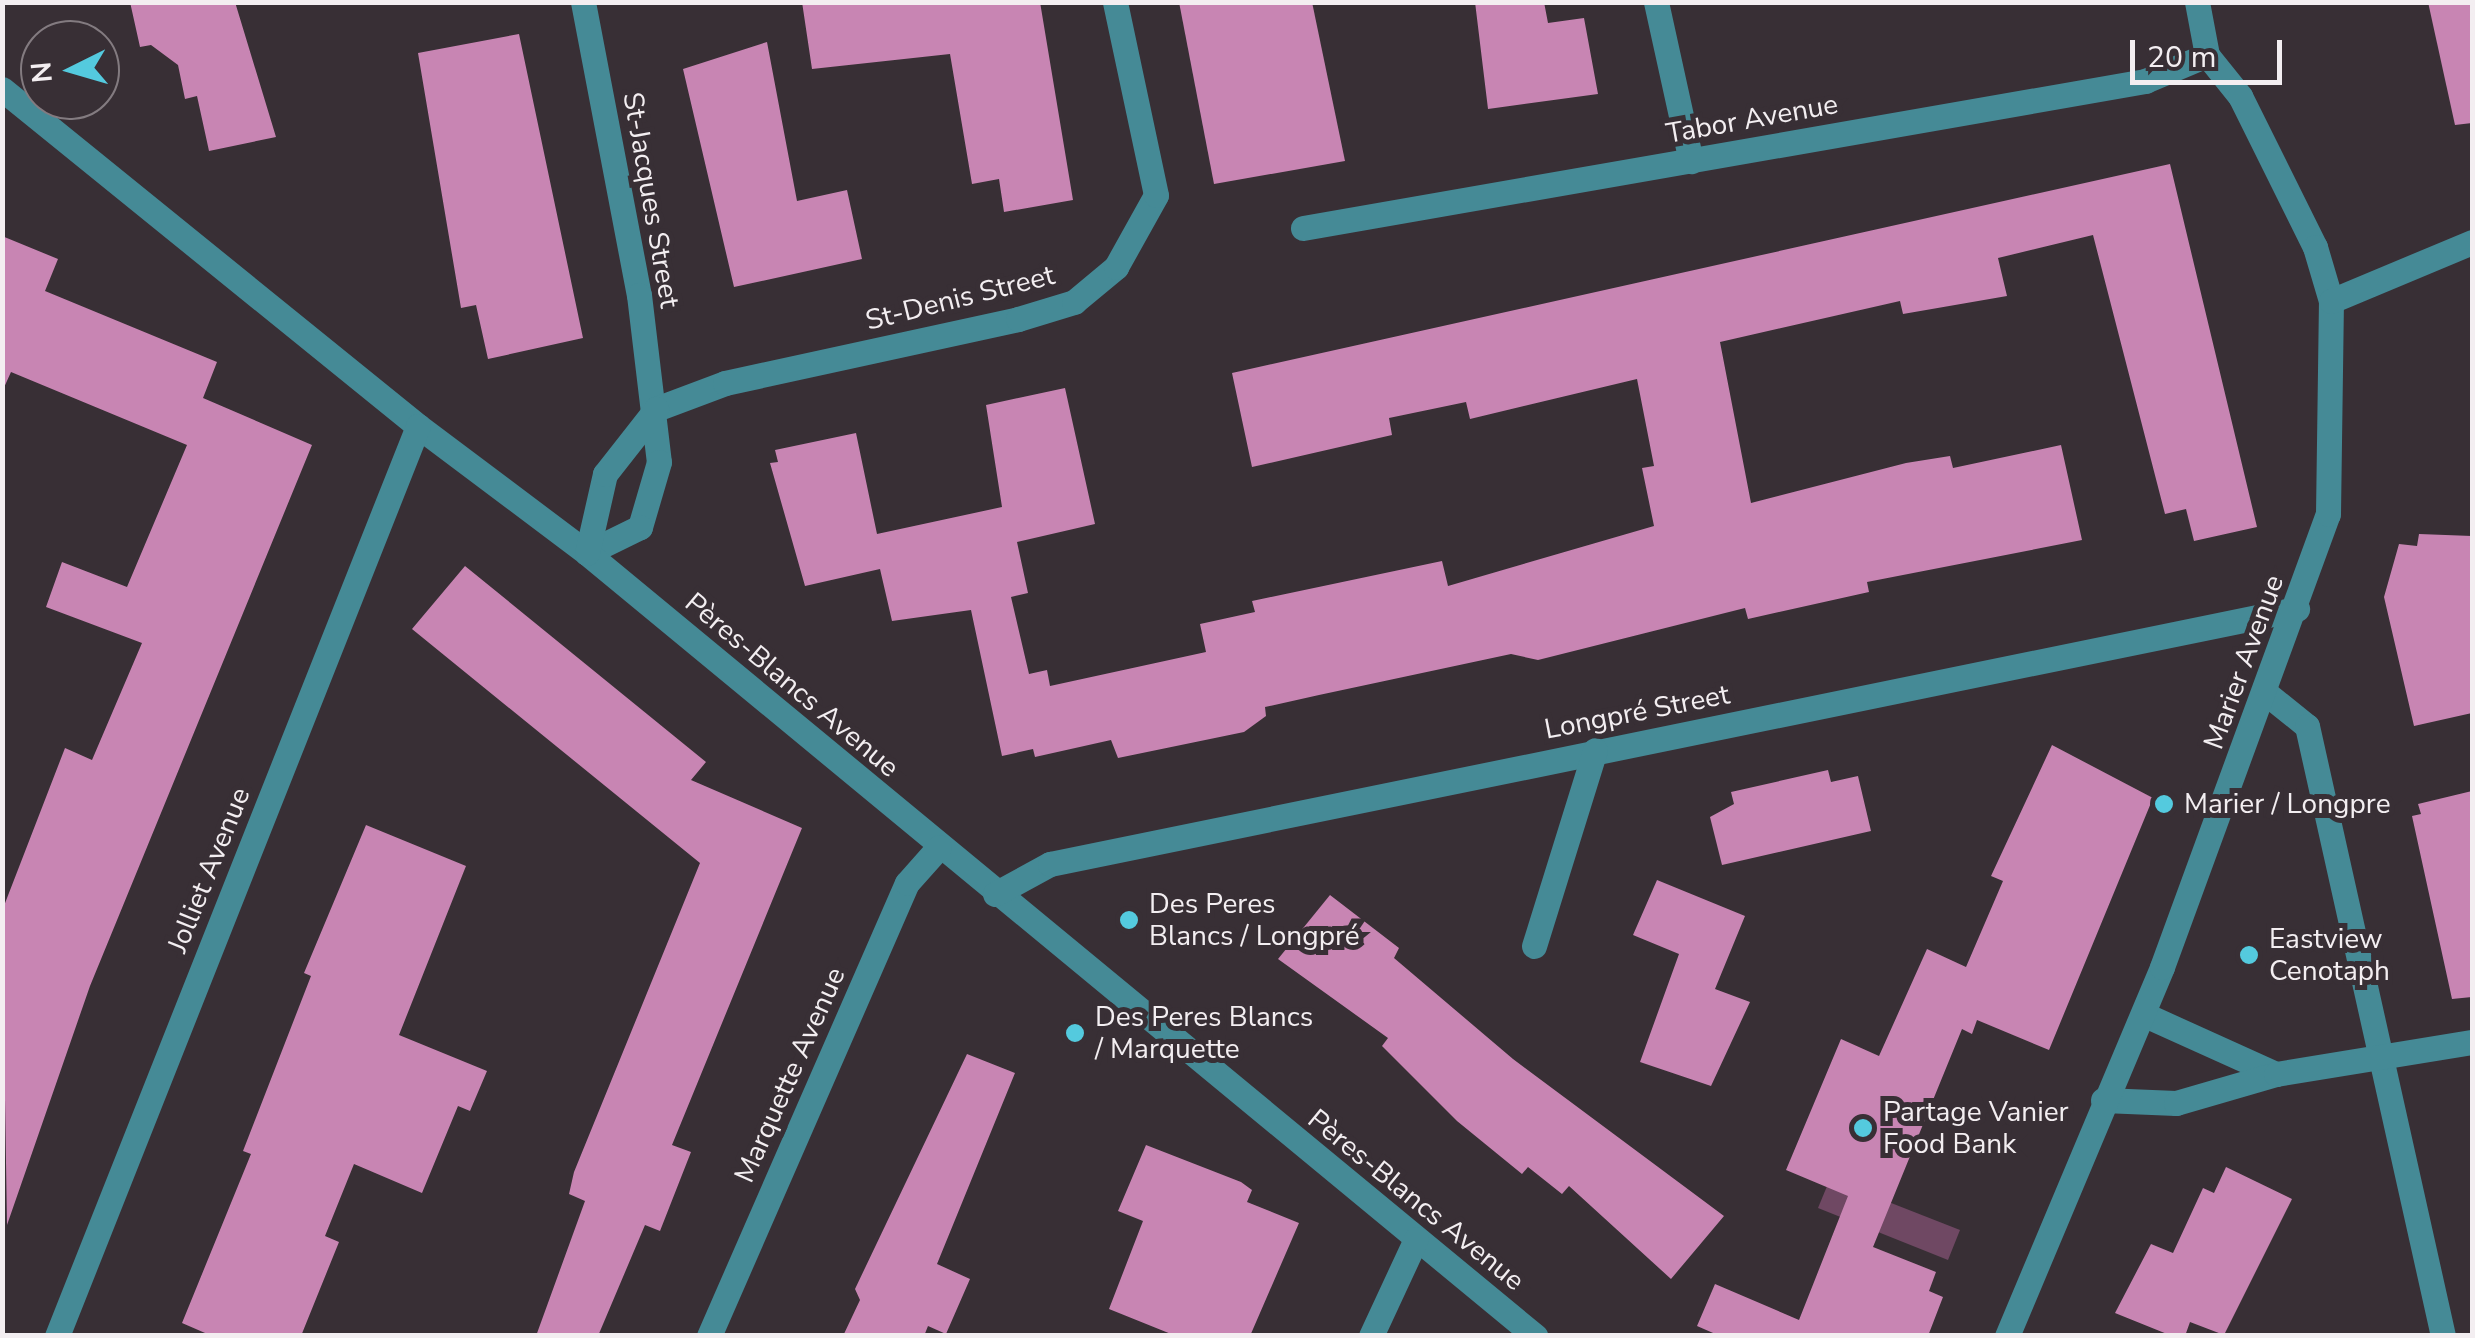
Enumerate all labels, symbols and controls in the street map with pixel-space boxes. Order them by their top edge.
north arrow [20,20,120,120]
scale bar [2135,20,2288,82]
text: 20 m [2147,37,2216,78]
text: N [22,60,62,85]
street label: Tabor Avenue [1663,87,1841,151]
street label: St-Jacques Street [615,90,687,310]
street label: St-Denis Street [862,258,1058,338]
street label: Marier Avenue [2197,570,2291,754]
street label: Pères-Blancs Avenue [678,586,906,784]
street label: Longpré Street [1542,678,1732,746]
street label: Jolliet Avenue [161,783,257,957]
place label: Marier / Longpre [2184,787,2391,821]
marker: Marier / Longpre [2153,793,2175,815]
place label: Des Peres Blancs / Longpré [1149,887,1360,953]
marker: Des Peres Blancs / Longpré [1118,909,1140,931]
place label: Eastview Cenotaph [2269,922,2390,988]
marker: Eastview Cenotaph [2238,944,2260,966]
street label: Marquette Avenue [727,962,853,1188]
place label: Des Peres Blancs / Marquette [1095,1000,1313,1066]
marker: Des Peres Blancs / Marquette [1064,1022,1086,1044]
place label: Partage Vanier Food Bank [1883,1095,2069,1161]
street label: Pères-Blancs Avenue [1301,1102,1531,1298]
marker: Partage Vanier Food Bank [1852,1117,1874,1139]

